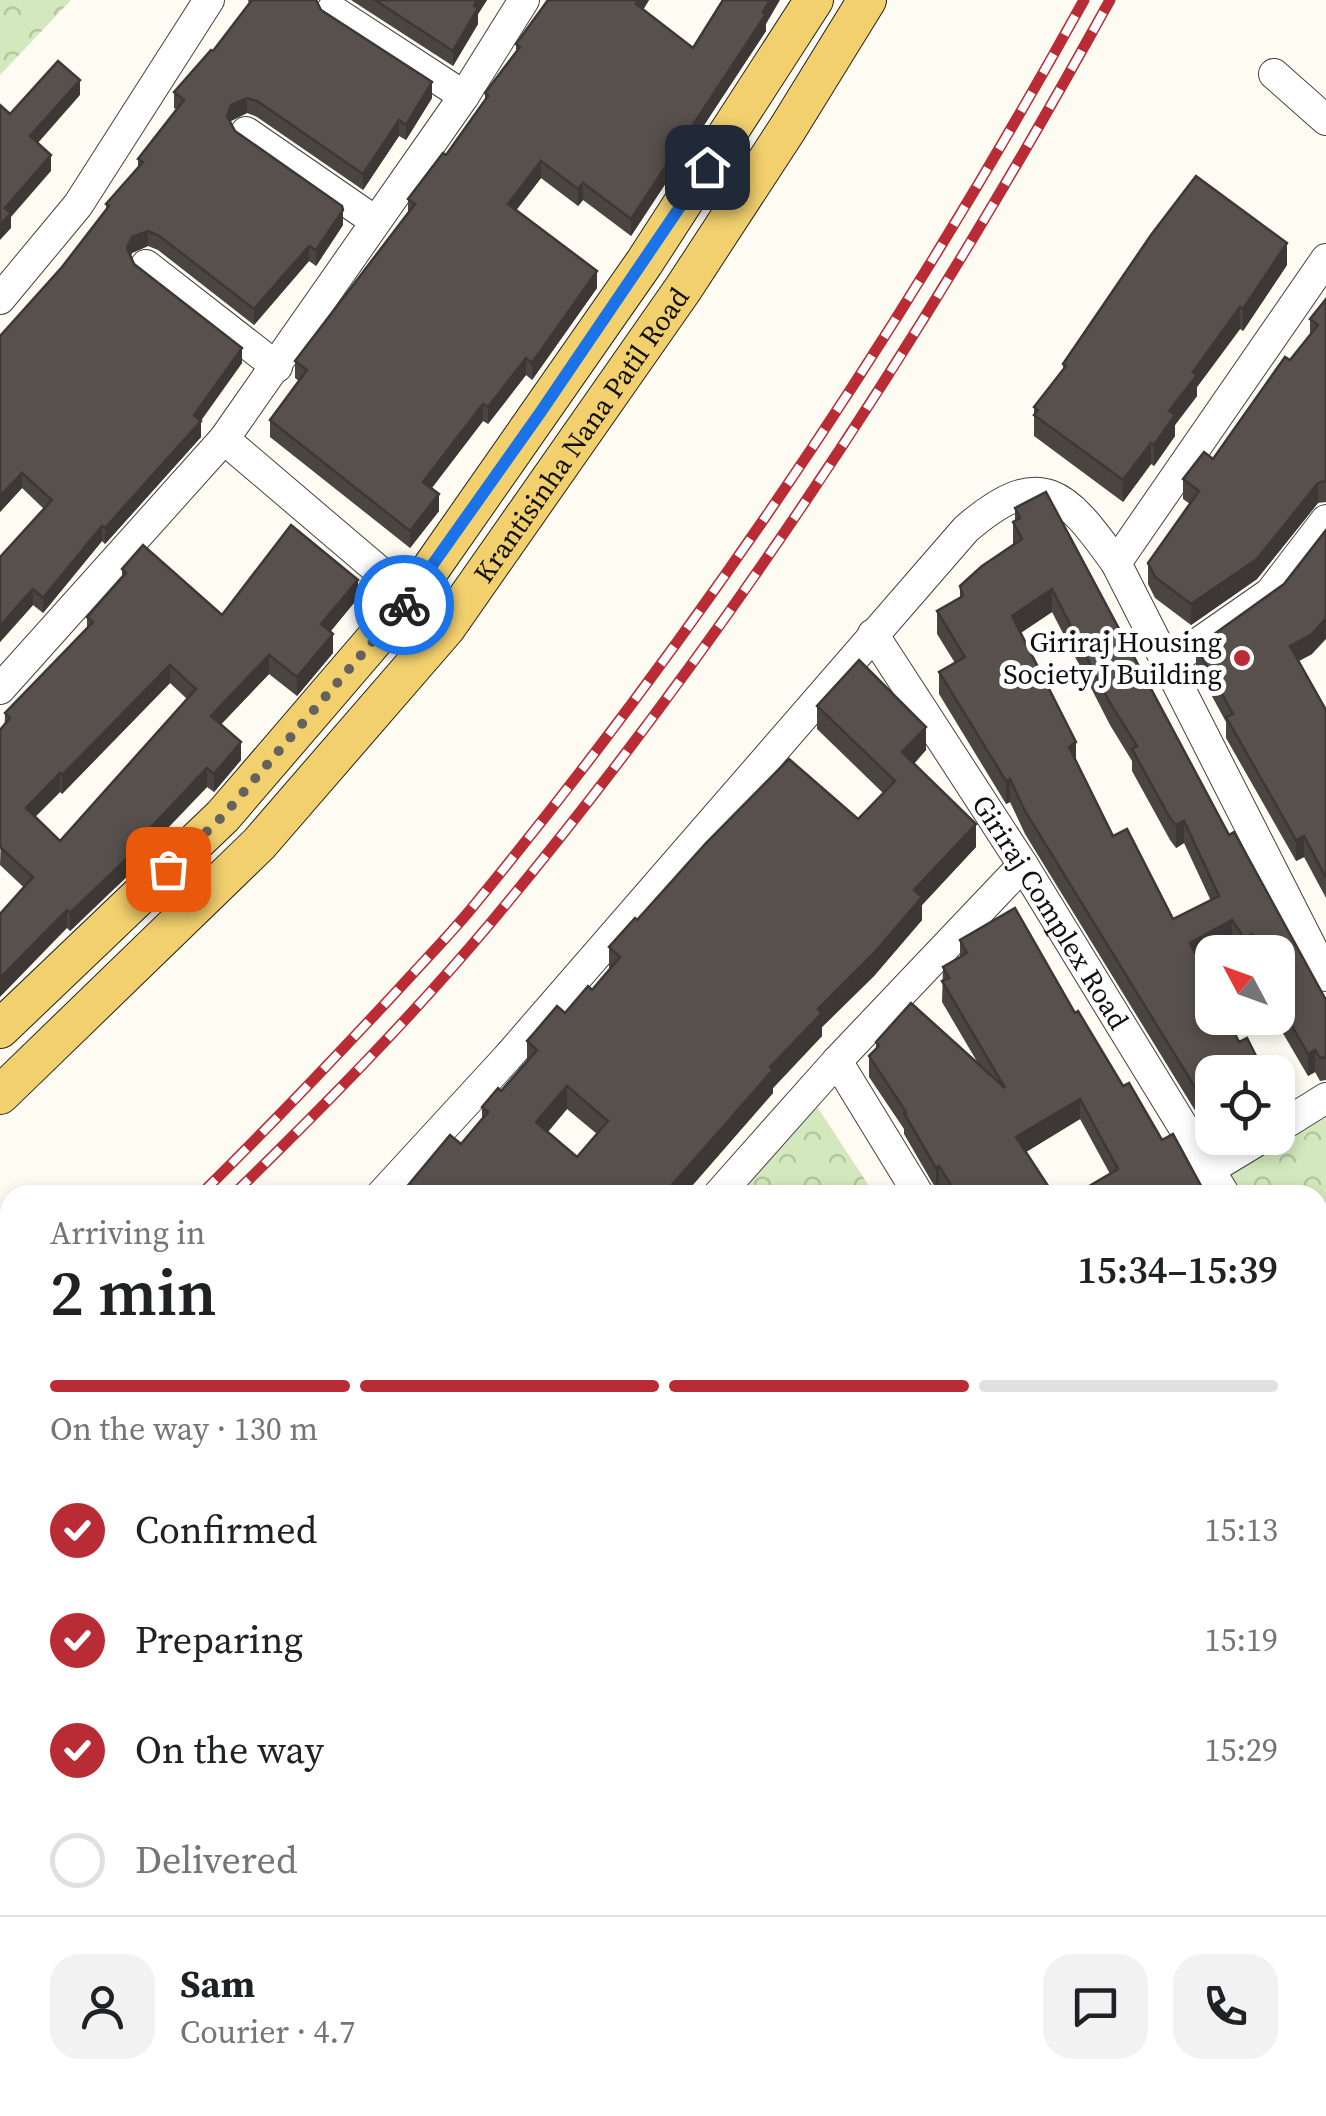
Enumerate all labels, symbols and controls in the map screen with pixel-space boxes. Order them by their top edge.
pin [665,125,750,210]
icon: home [680,140,735,195]
street label: Krantisinha Nana Patil Road [464,279,698,590]
courier [354,555,454,655]
icon: bike [377,578,432,633]
place label: Giriraj Housing Society J Building [1003,623,1222,693]
marker: Giriraj Housing Society J Building [1231,647,1253,669]
street label: Giriraj Complex Road [964,788,1138,1036]
pin [126,827,211,912]
icon: bag [141,842,196,897]
north arrow [1195,935,1295,1035]
map controls [1195,935,1295,1155]
button: locate [1195,1055,1295,1155]
text: Arriving in [50,1211,205,1255]
text: 15:34–15:39 [1077,1244,1278,1296]
text: 2 min [50,1248,217,1337]
text: On the way · 130 m [50,1407,318,1451]
icon: check [50,1503,105,1558]
text: Confirmed [135,1504,317,1556]
text: 15:13 [1204,1508,1278,1552]
icon: check [50,1613,105,1668]
text: Preparing [135,1614,303,1666]
text: 15:19 [1204,1618,1278,1662]
icon: check [50,1723,105,1778]
text: On the way [135,1724,324,1776]
text: 15:29 [1204,1728,1278,1772]
text: Delivered [135,1834,298,1886]
button: person [50,1954,155,2059]
button: chat [1043,1954,1148,2059]
button: phone [1173,1954,1278,2059]
text: Sam [180,1958,255,2010]
text: Courier · 4.7 [180,2010,355,2054]

